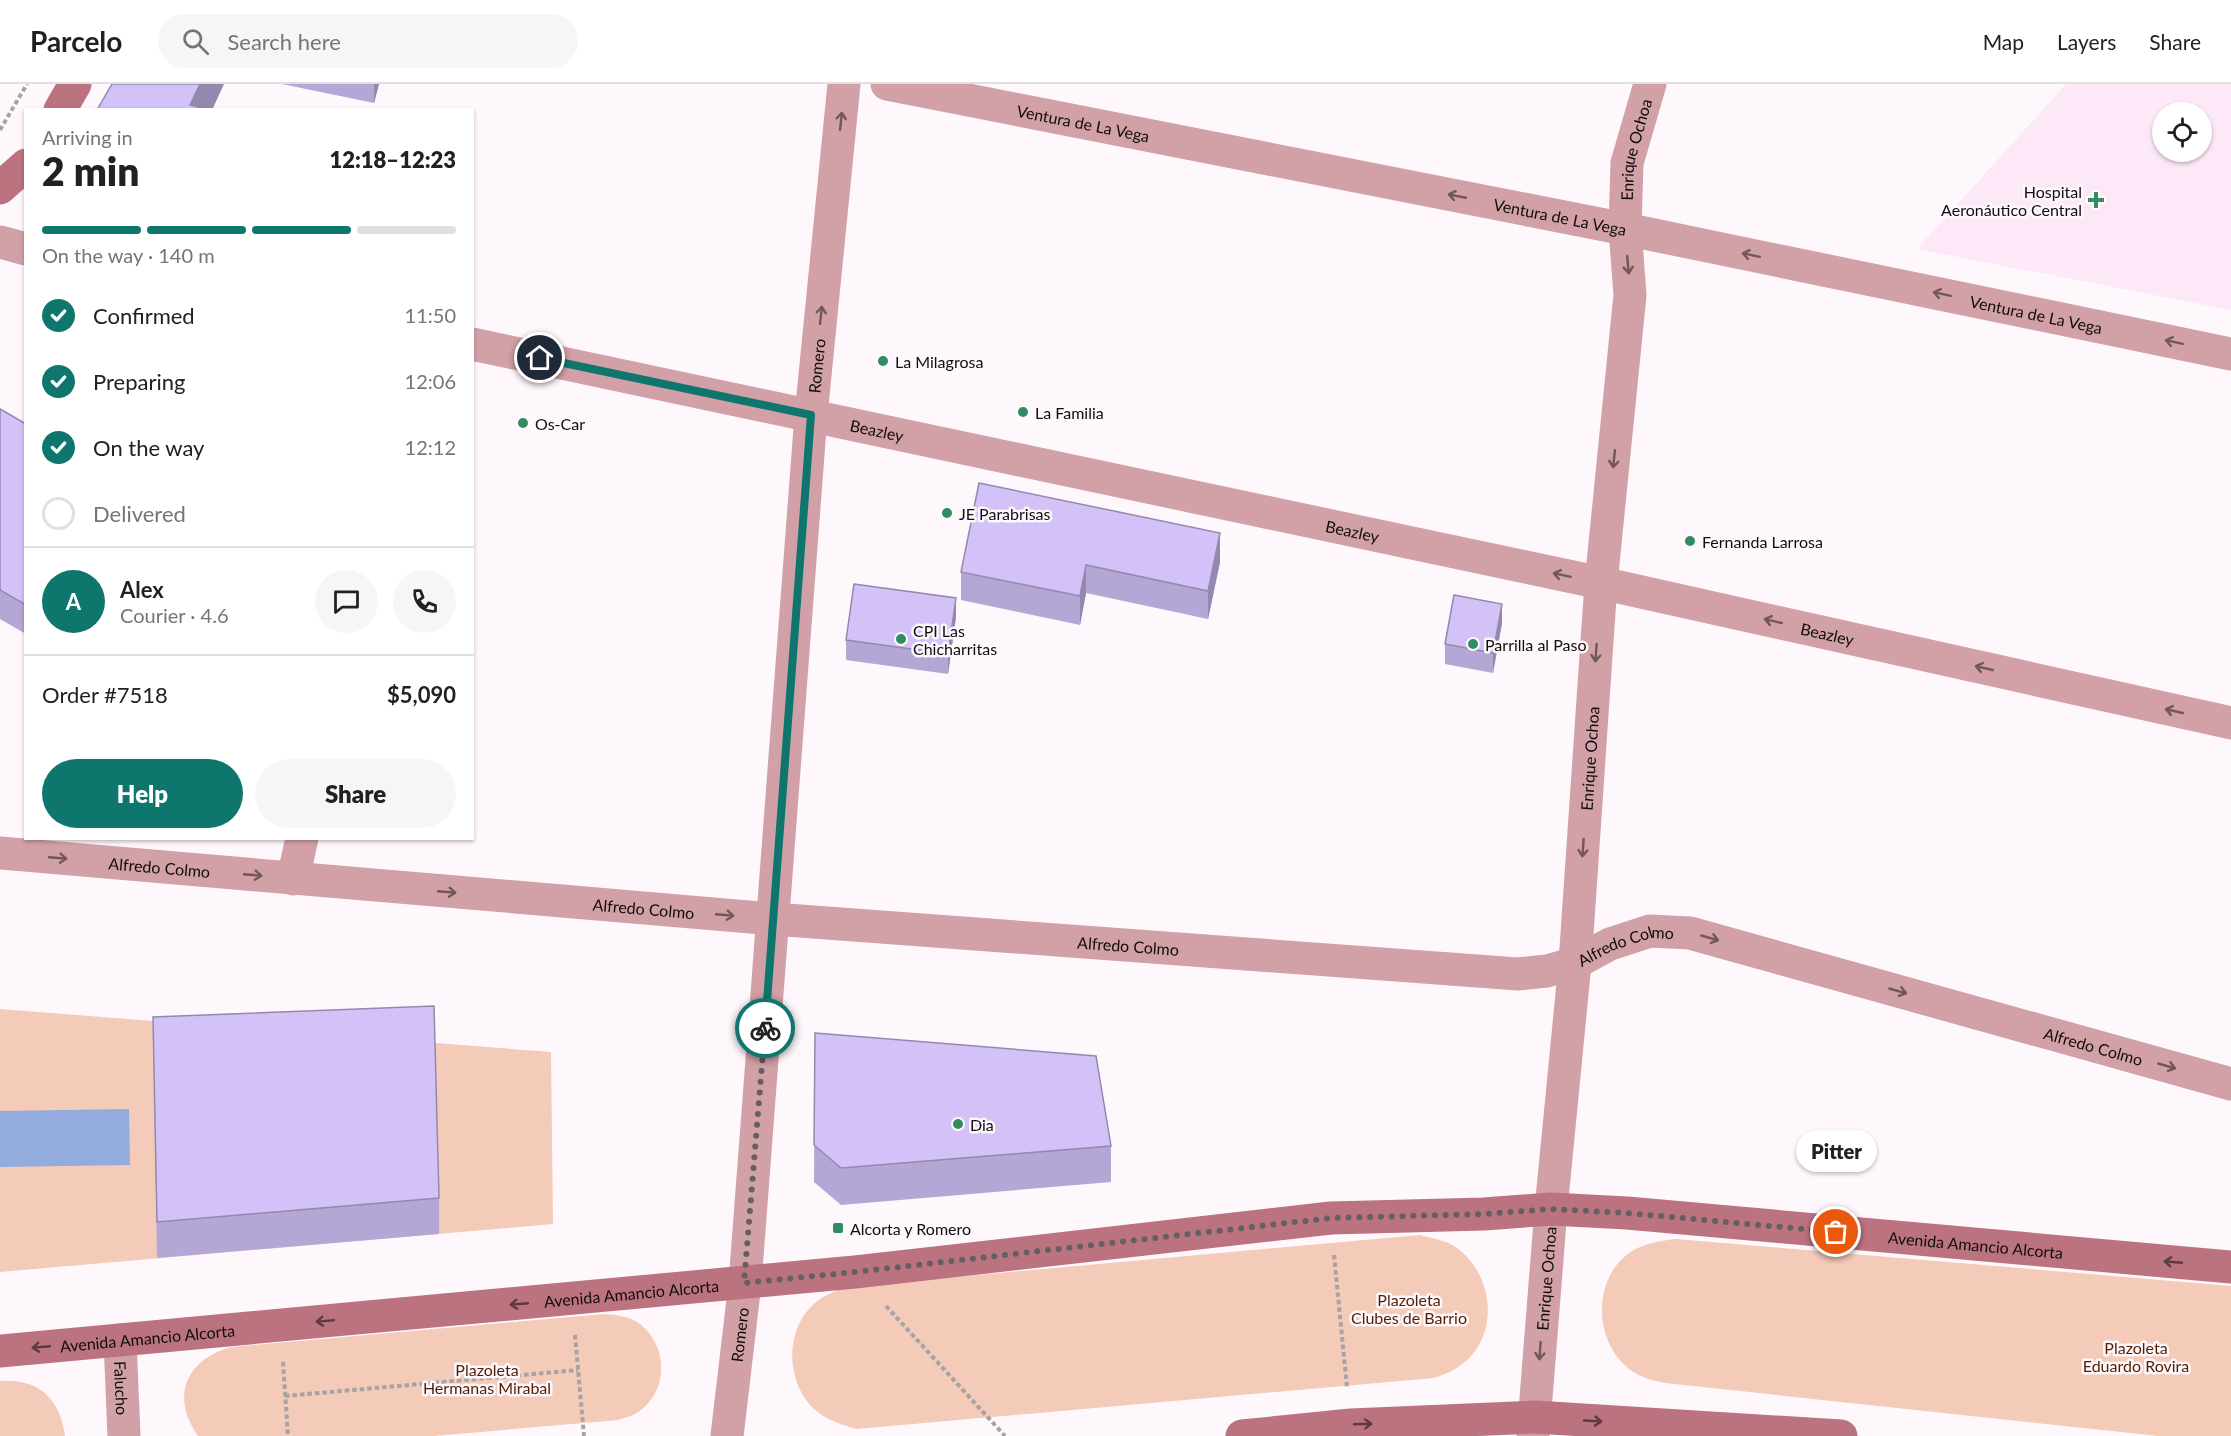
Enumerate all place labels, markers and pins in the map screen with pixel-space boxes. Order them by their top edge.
place label: Hospital Aeronáutico Central [1941,182,2082,219]
marker: Hospital Aeronáutico Central [2087,191,2105,209]
pin [514,332,565,383]
place label: La Milagrosa [895,352,983,371]
marker: La Milagrosa [876,354,890,368]
place label: La Familia [1035,403,1104,422]
marker: La Familia [1016,405,1030,419]
place label: Os-Car [535,414,585,433]
marker: Os-Car [516,416,530,430]
place label: JE Parabrisas [959,504,1051,523]
marker: JE Parabrisas [940,506,954,520]
place label: Fernanda Larrosa [1702,532,1823,551]
marker: Fernanda Larrosa [1683,534,1697,548]
place label: CPI Las Chicharritas [913,621,997,658]
marker: CPI Las Chicharritas [894,632,908,646]
place label: Parrilla al Paso [1485,635,1587,654]
marker: Parrilla al Paso [1466,637,1480,651]
place label: Dia [970,1115,994,1134]
marker: Dia [951,1117,965,1131]
callout: Pitter [1796,1130,1876,1172]
pin [1810,1206,1861,1257]
place label: Alcorta y Romero [850,1219,971,1238]
marker: Alcorta y Romero [831,1221,845,1235]

